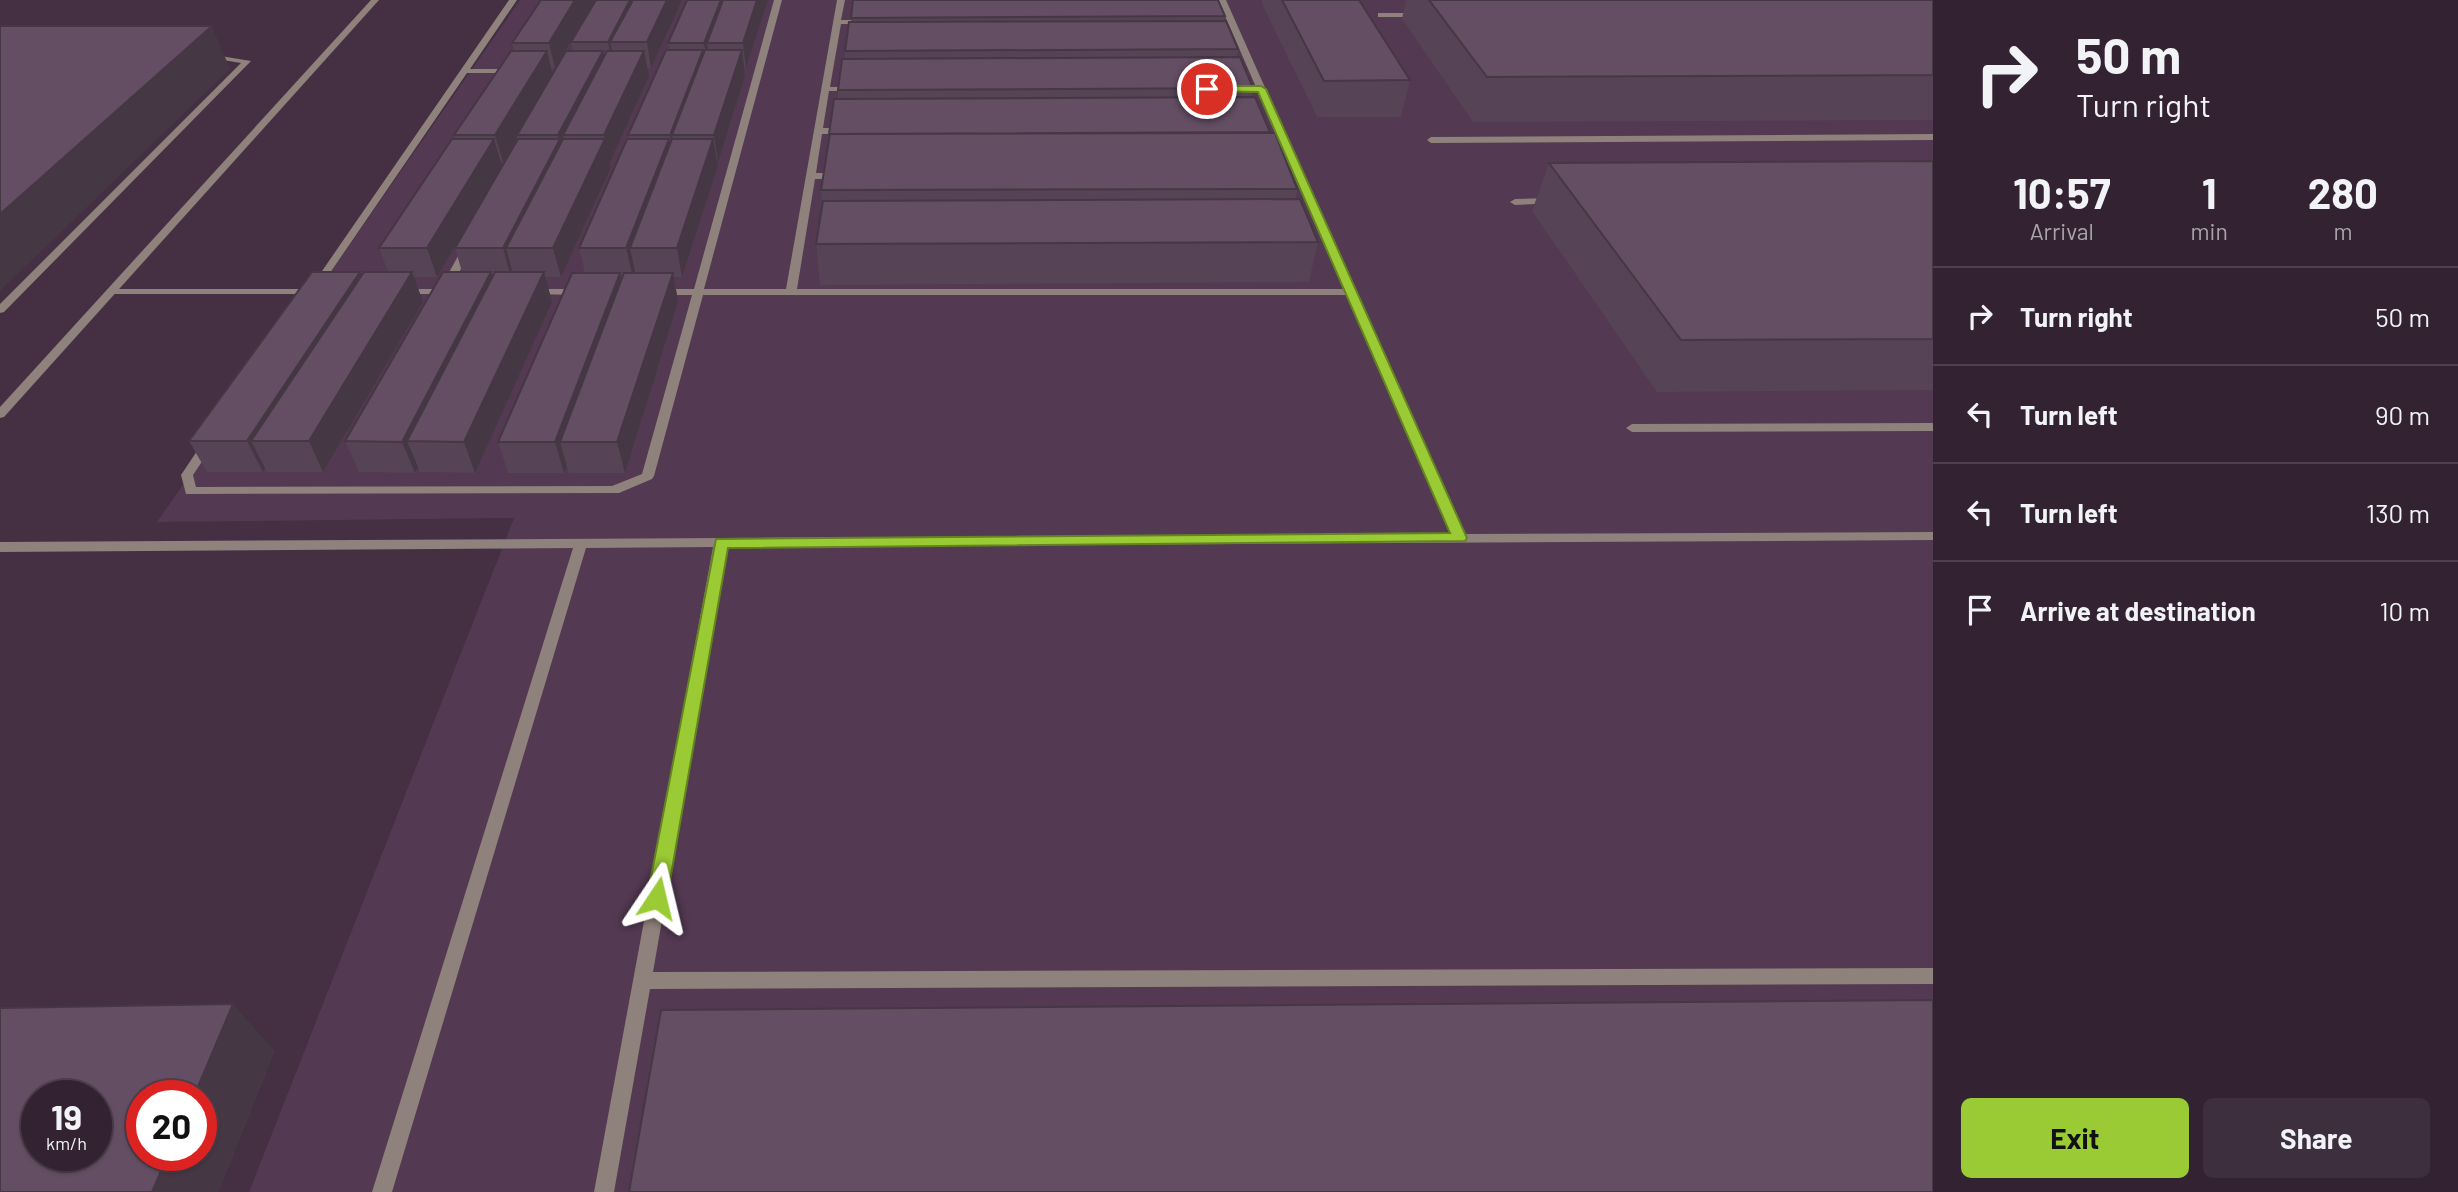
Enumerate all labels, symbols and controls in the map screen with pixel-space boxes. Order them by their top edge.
text: 50 m [2076,25,2181,84]
icon: right [1961,28,2052,119]
pin [1177,59,1237,119]
icon: arrive [1188,70,1226,108]
text: Turn right [2076,85,2211,123]
text: 10:57 [2013,167,2111,217]
text: 1 [2202,167,2217,217]
text: 280 [2308,167,2378,217]
text: Arrival [2030,217,2094,245]
text: min [2191,217,2228,245]
text: m [2333,217,2352,245]
icon: right [1961,297,1999,335]
text: Turn right [2020,301,2133,332]
text: 50 m [2375,301,2430,332]
icon: left [1961,395,1999,433]
text: Turn left [2020,399,2118,430]
text: 90 m [2375,399,2430,430]
icon: left [1961,493,1999,531]
text: Turn left [2020,497,2118,528]
text: 130 m [2366,497,2430,528]
icon: arrive [1961,591,1999,629]
text: Arrive at destination [2020,595,2256,626]
text: 10 m [2380,595,2430,626]
position arrow [620,861,694,935]
speed limit sign: 20 [126,1080,217,1171]
text: 19 [51,1095,82,1137]
button: Exit [1961,1098,2189,1178]
button: Share [2203,1098,2430,1178]
text: km/h [46,1132,87,1154]

